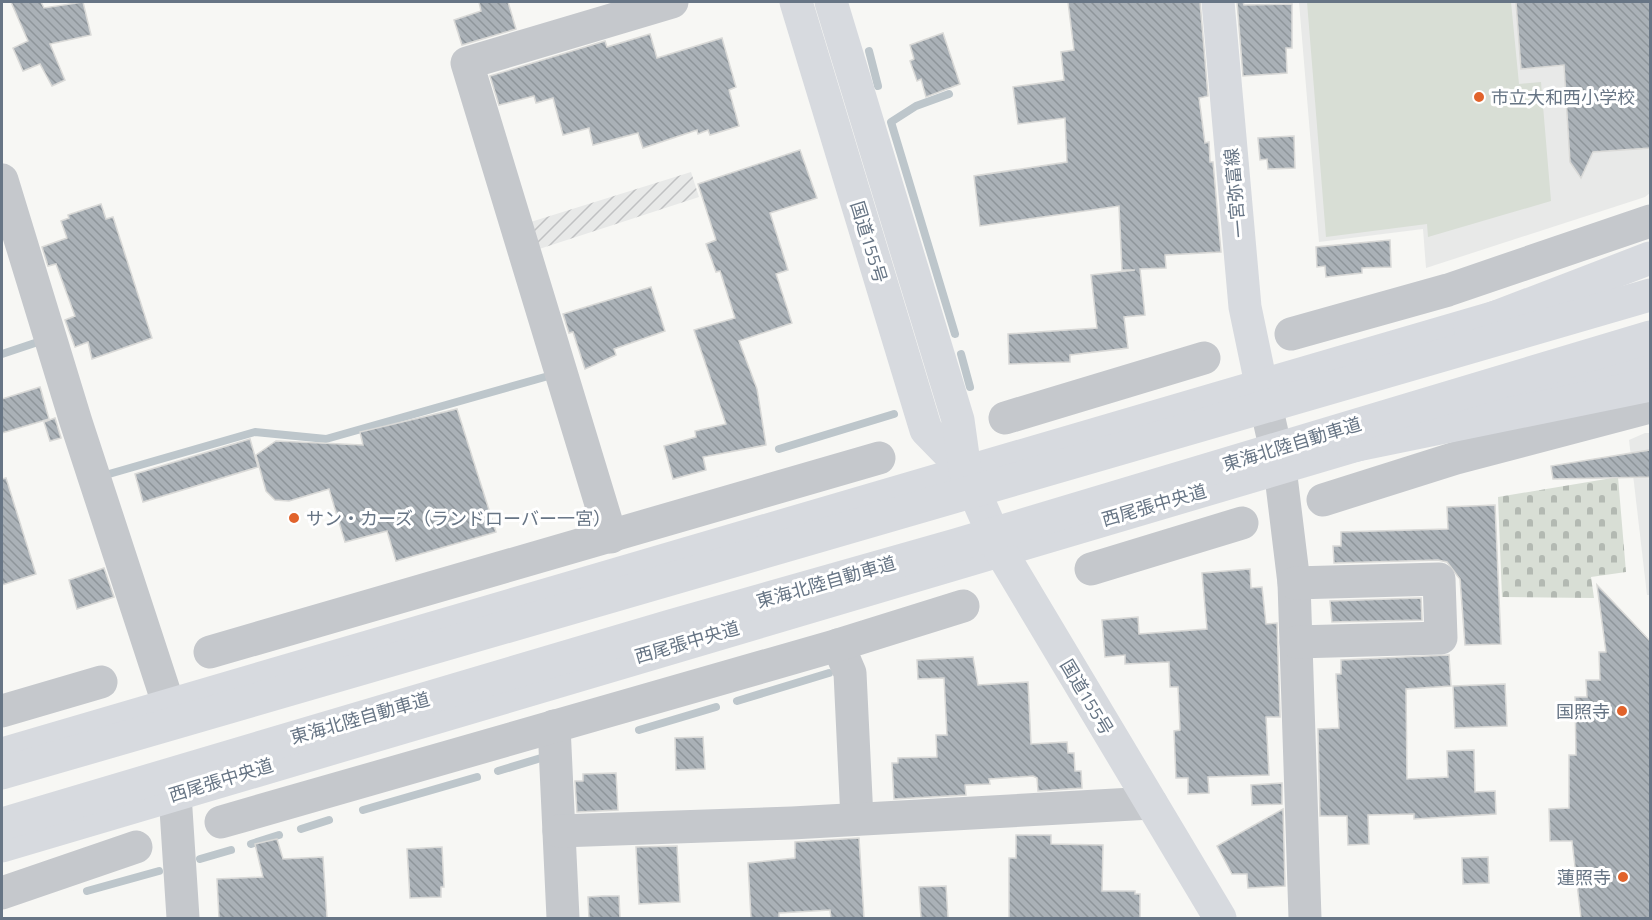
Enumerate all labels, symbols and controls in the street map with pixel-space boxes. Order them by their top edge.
place label: 市立大和西小学校 [1491,84,1635,111]
marker: 市立大和西小学校 [1472,90,1486,104]
street label: 一宮弥富線 [1218,147,1252,239]
street label: 国道155号 [844,198,894,286]
street label: 東海北陸自動車道 [1219,410,1365,478]
street label: 西尾張中央道 [1098,477,1210,533]
place label: サン・カーズ（ランドローバー一宮） [306,505,611,532]
marker: サン・カーズ（ランドローバー一宮） [287,511,301,525]
street label: 東海北陸自動車道 [753,549,899,615]
street label: 西尾張中央道 [631,614,743,670]
street label: 国道155号 [1054,654,1120,740]
street label: 東海北陸自動車道 [287,685,433,751]
place label: 国照寺 [1556,698,1610,725]
marker: 国照寺 [1615,704,1629,718]
street label: 西尾張中央道 [165,751,277,809]
place label: 蓮照寺 [1557,864,1611,891]
marker: 蓮照寺 [1616,870,1630,884]

